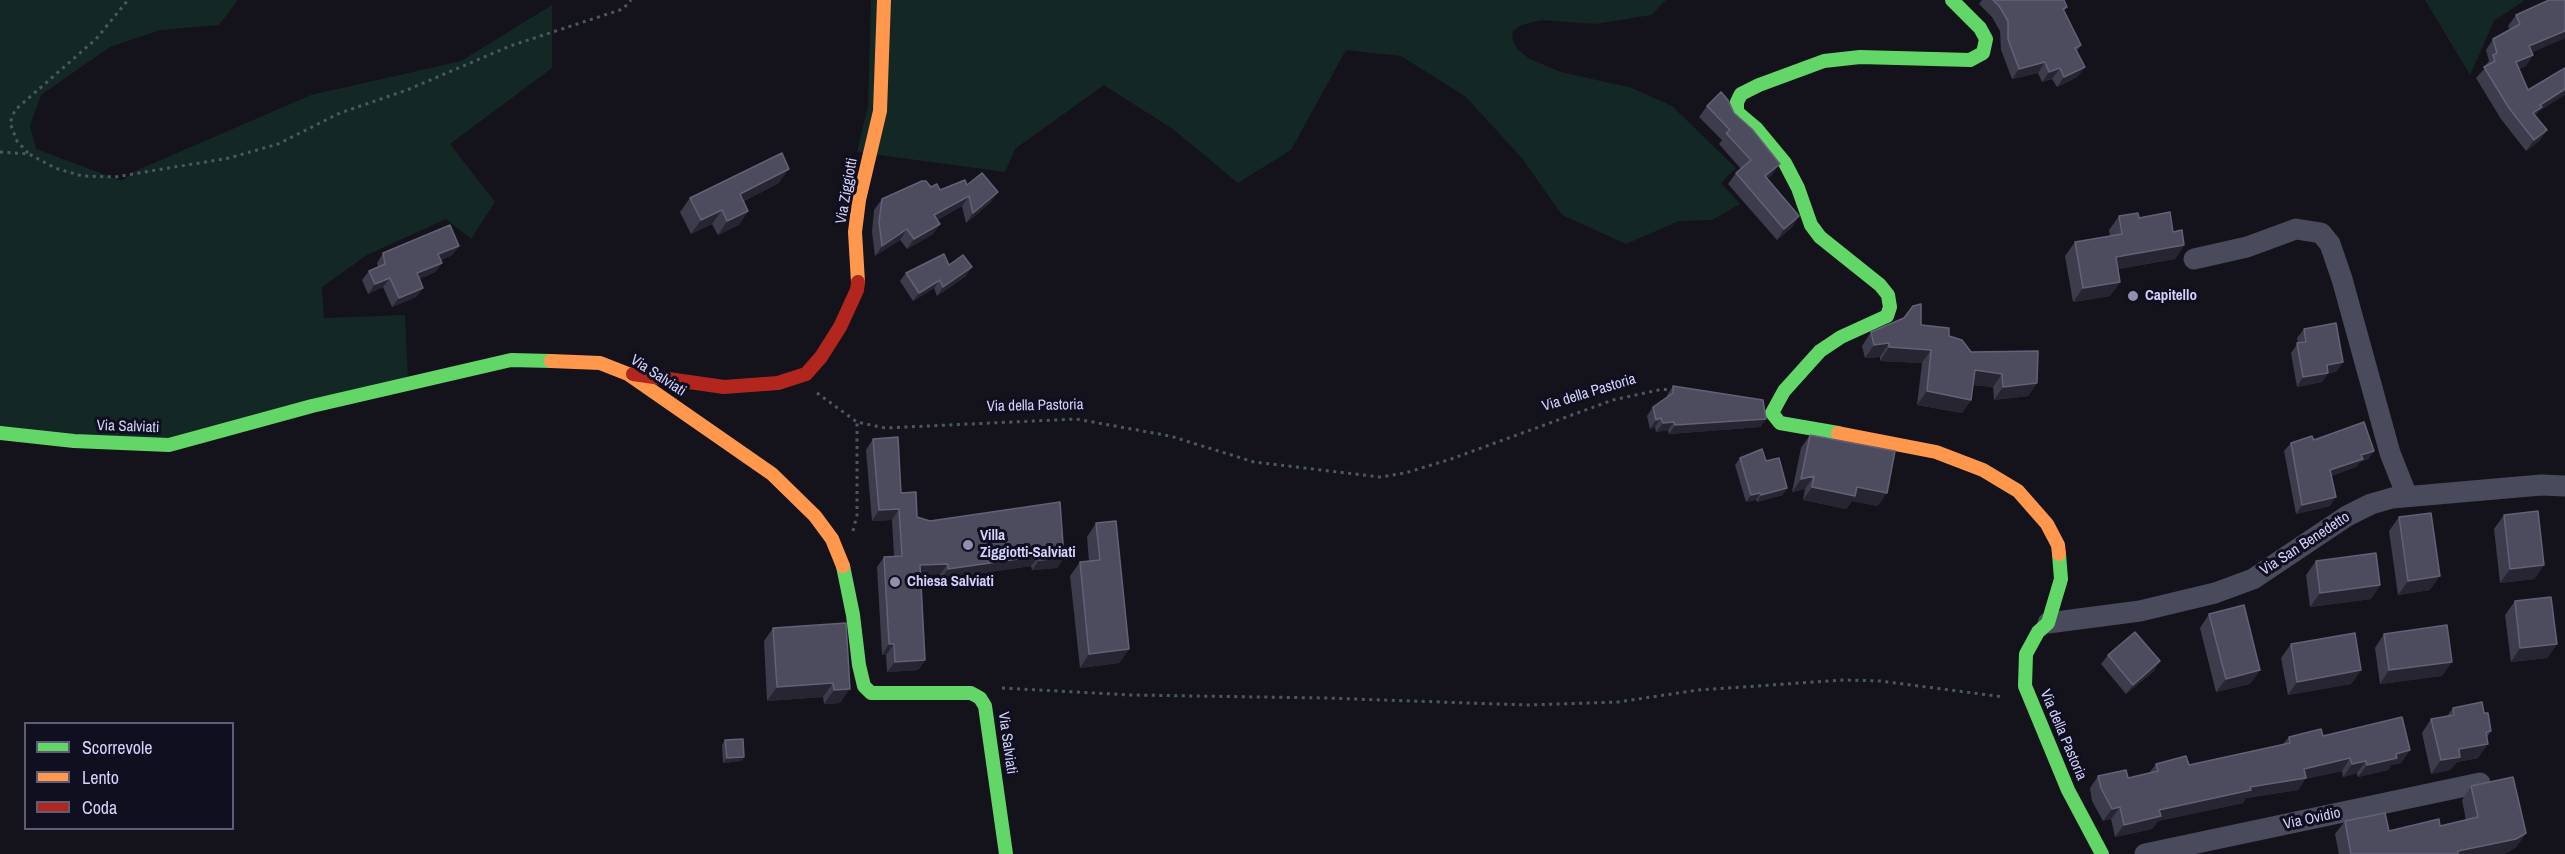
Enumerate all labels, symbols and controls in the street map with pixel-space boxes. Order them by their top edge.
street label: Via Ziggiotti [832,157,862,225]
place label: Capitello [2145,287,2197,305]
marker: Capitello [2126,289,2140,303]
street label: Via Salviati [627,351,689,401]
street label: Via della Pastoria [1540,370,1638,416]
street label: Via della Pastoria [986,396,1084,416]
street label: Via Salviati [96,417,160,437]
street label: Via San Benedetto [2257,508,2353,580]
place label: Villa Ziggiotti-Salviati [980,527,1076,562]
marker: Villa Ziggiotti-Salviati [961,538,975,552]
place label: Chiesa Salviati [907,573,994,591]
marker: Chiesa Salviati [888,575,902,589]
street label: Via della Pastoria [2036,687,2090,783]
street label: Via Salviati [994,711,1020,775]
legend [24,722,234,830]
text: Scorrevole [82,735,153,760]
text: Lento [82,765,119,790]
text: Coda [82,795,117,820]
street label: Via Ovidio [2282,804,2342,834]

